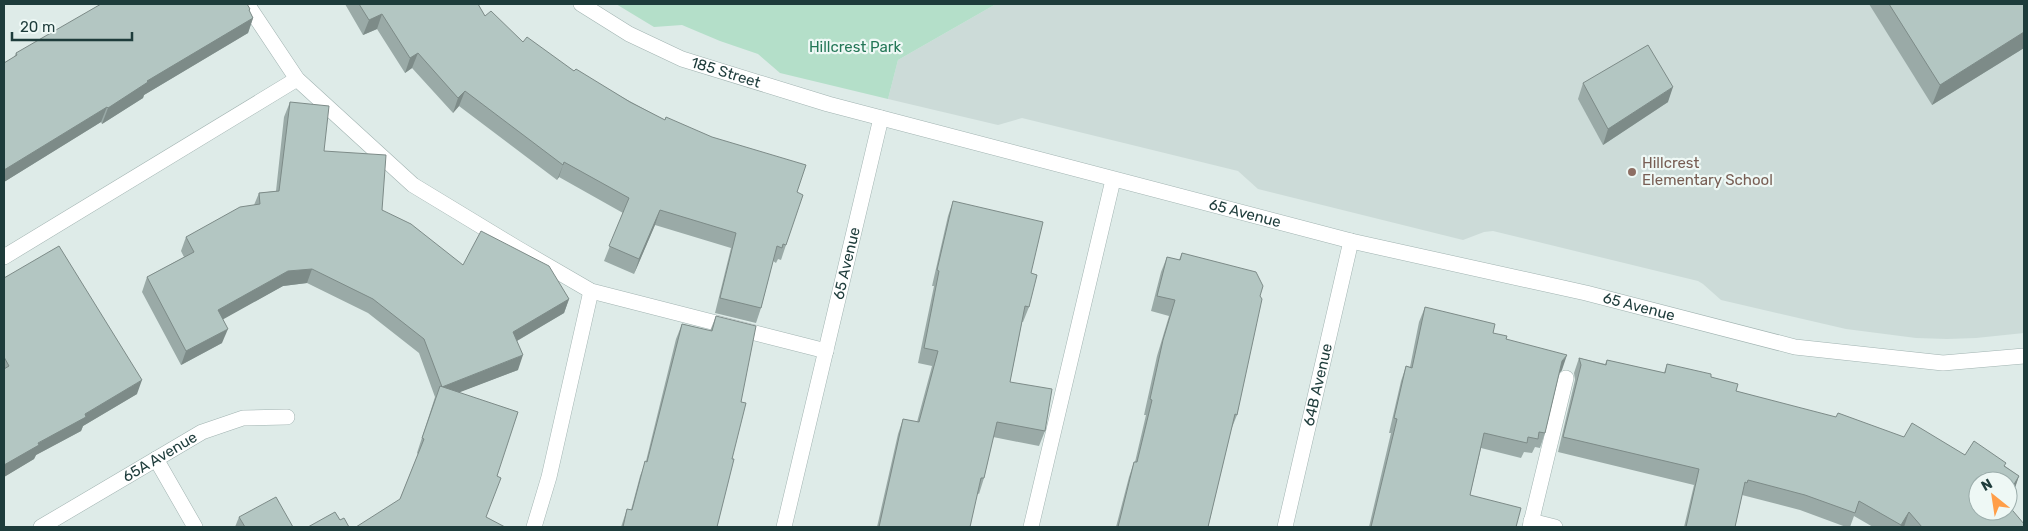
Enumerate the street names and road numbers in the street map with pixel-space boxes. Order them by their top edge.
street label: 185 Street [689,53,763,92]
street label: 65 Avenue [1207,195,1283,231]
street label: 65 Avenue [829,225,864,301]
street label: 65 Avenue [1601,289,1677,325]
street label: 64B Avenue [1300,342,1336,428]
street label: 65A Avenue [119,428,200,486]

